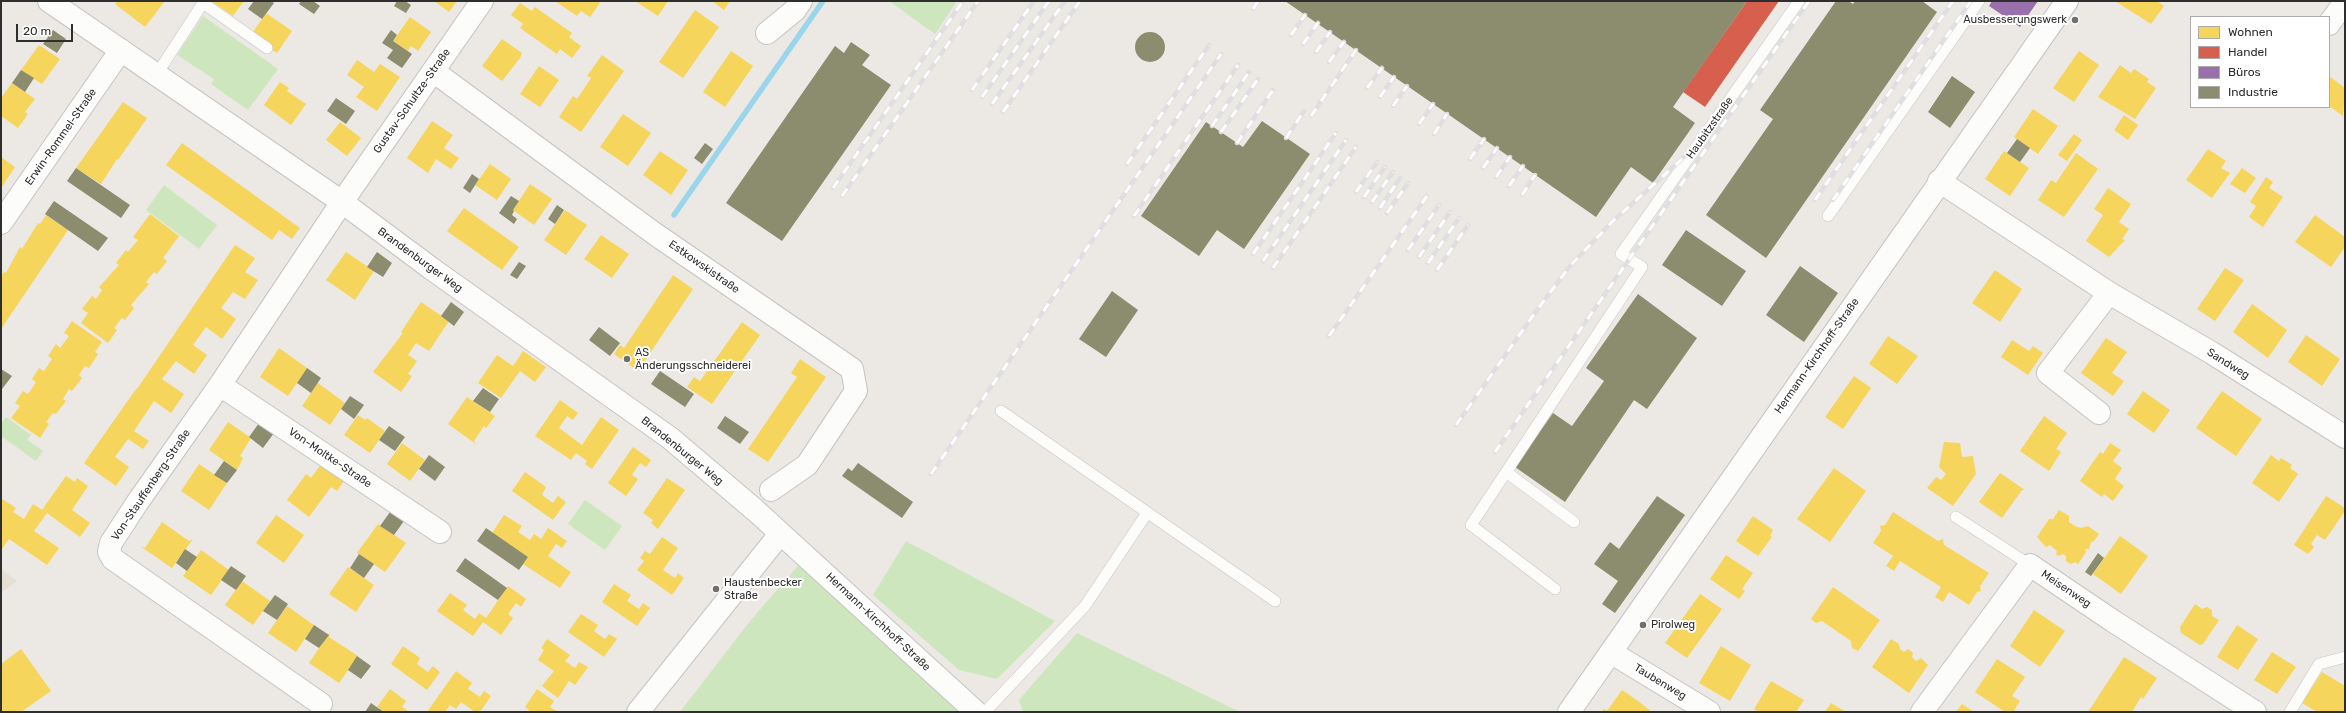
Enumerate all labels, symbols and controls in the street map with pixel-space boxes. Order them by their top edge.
place label: Ausbesserungswerk [1963,13,2067,27]
marker: Ausbesserungswerk [2070,15,2080,25]
scale bar [18,16,75,42]
legend [2190,16,2330,108]
text: 20 m [23,24,51,38]
text: Wohnen [2228,25,2273,39]
text: Handel [2228,45,2267,59]
street label: Gustav-Schultze-Straße [371,46,453,156]
text: Büros [2228,65,2261,79]
text: Industrie [2228,85,2278,99]
street label: Erwin-Rommel-Straße [23,86,99,188]
street label: Haubitzstraße [1684,95,1736,161]
street label: Brandenburger Weg [375,225,465,295]
street label: Estkowskistraße [666,238,742,296]
street label: Hermann-Kirchhoff-Straße [1772,296,1862,416]
place label: AS Änderungsschneiderei [635,346,751,372]
street label: Sandweg [2204,346,2252,382]
marker: AS Änderungsschneiderei [622,354,632,364]
street label: Brandenburger Weg [638,414,726,488]
street label: Von-Moltke-Straße [286,425,374,491]
street label: Von-Stauffenberg-Straße [109,427,193,543]
street label: Meisenweg [2039,568,2093,610]
street label: Hermann-Kirchhoff-Straße [823,570,933,674]
place label: Haustenbecker Straße [724,576,802,602]
marker: Haustenbecker Straße [711,584,721,594]
place label: Pirolweg [1651,618,1695,632]
marker: Pirolweg [1638,620,1648,630]
street label: Taubenweg [1631,661,1689,703]

